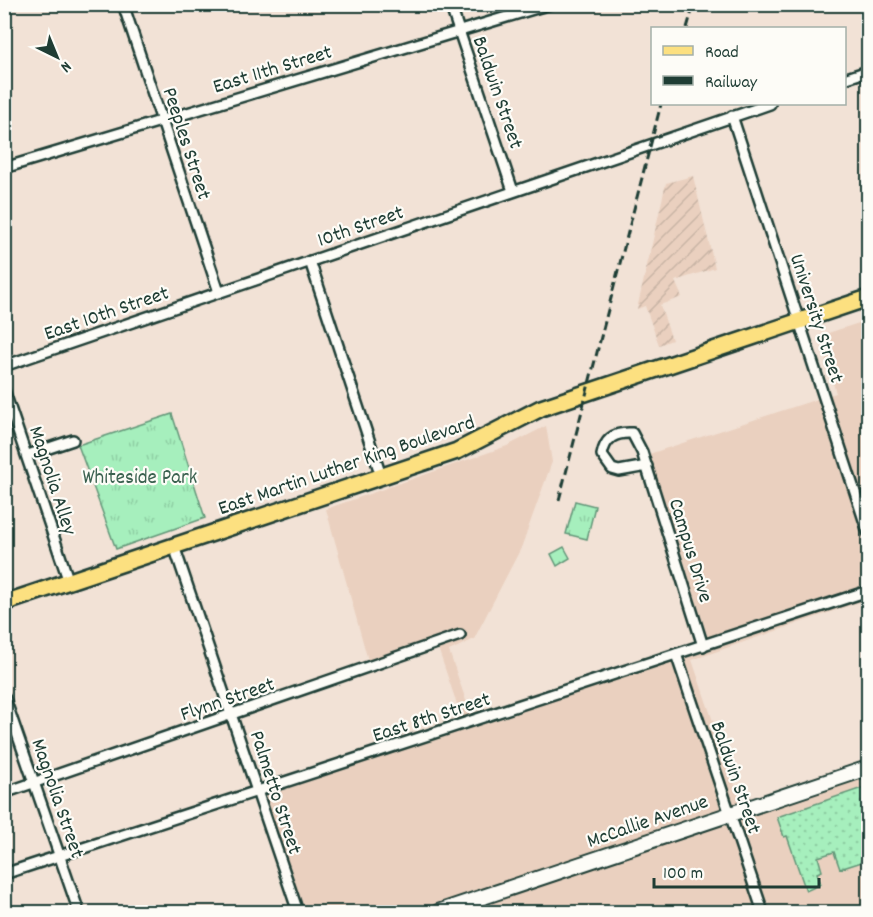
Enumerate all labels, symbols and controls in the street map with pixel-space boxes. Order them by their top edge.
north arrow [27,27,87,87]
legend [651,27,846,105]
street label: Baldwin Street [463,33,530,154]
street label: East 11th Street [210,38,336,103]
text: Road [705,41,739,66]
text: N [55,55,76,77]
text: Railway [705,71,758,96]
street label: Peeples Street [153,84,218,204]
street label: 10th Street [314,199,408,257]
street label: University Street [780,250,850,388]
street label: East 10th Street [41,279,174,350]
street label: East Martin Luther King Boulevard [215,409,479,525]
street label: Magnolia Alley [19,423,83,540]
park label: Whiteside Park [83,464,197,494]
street label: Campus Drive [659,495,719,607]
street label: Flynn Street [177,671,279,731]
street label: East 8th Street [369,686,495,752]
street label: Baldwin Street [701,718,768,839]
street label: Palmetto Street [240,727,308,859]
street label: Magnolia Street [22,735,91,863]
street label: McCallie Avenue [583,788,713,858]
scale bar [654,851,819,889]
text: 100 m [663,862,703,887]

